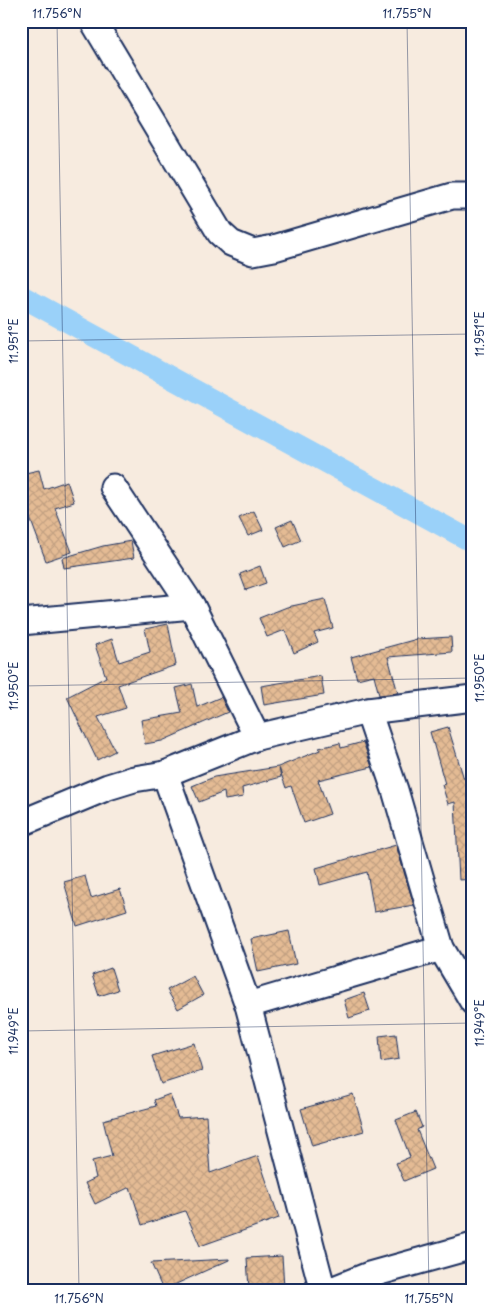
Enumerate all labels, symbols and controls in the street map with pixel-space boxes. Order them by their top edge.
text: 11.756°N [32,4,82,22]
text: 11.755°N [382,4,432,22]
text: 11.951°E [470,311,488,357]
text: 11.951°E [4,318,22,364]
text: 11.950°E [470,653,488,703]
text: 11.950°E [4,661,22,711]
text: 11.949°E [470,999,488,1047]
text: 11.949°E [4,1007,22,1055]
text: 11.756°N [54,1289,104,1307]
text: 11.755°N [404,1289,454,1307]

